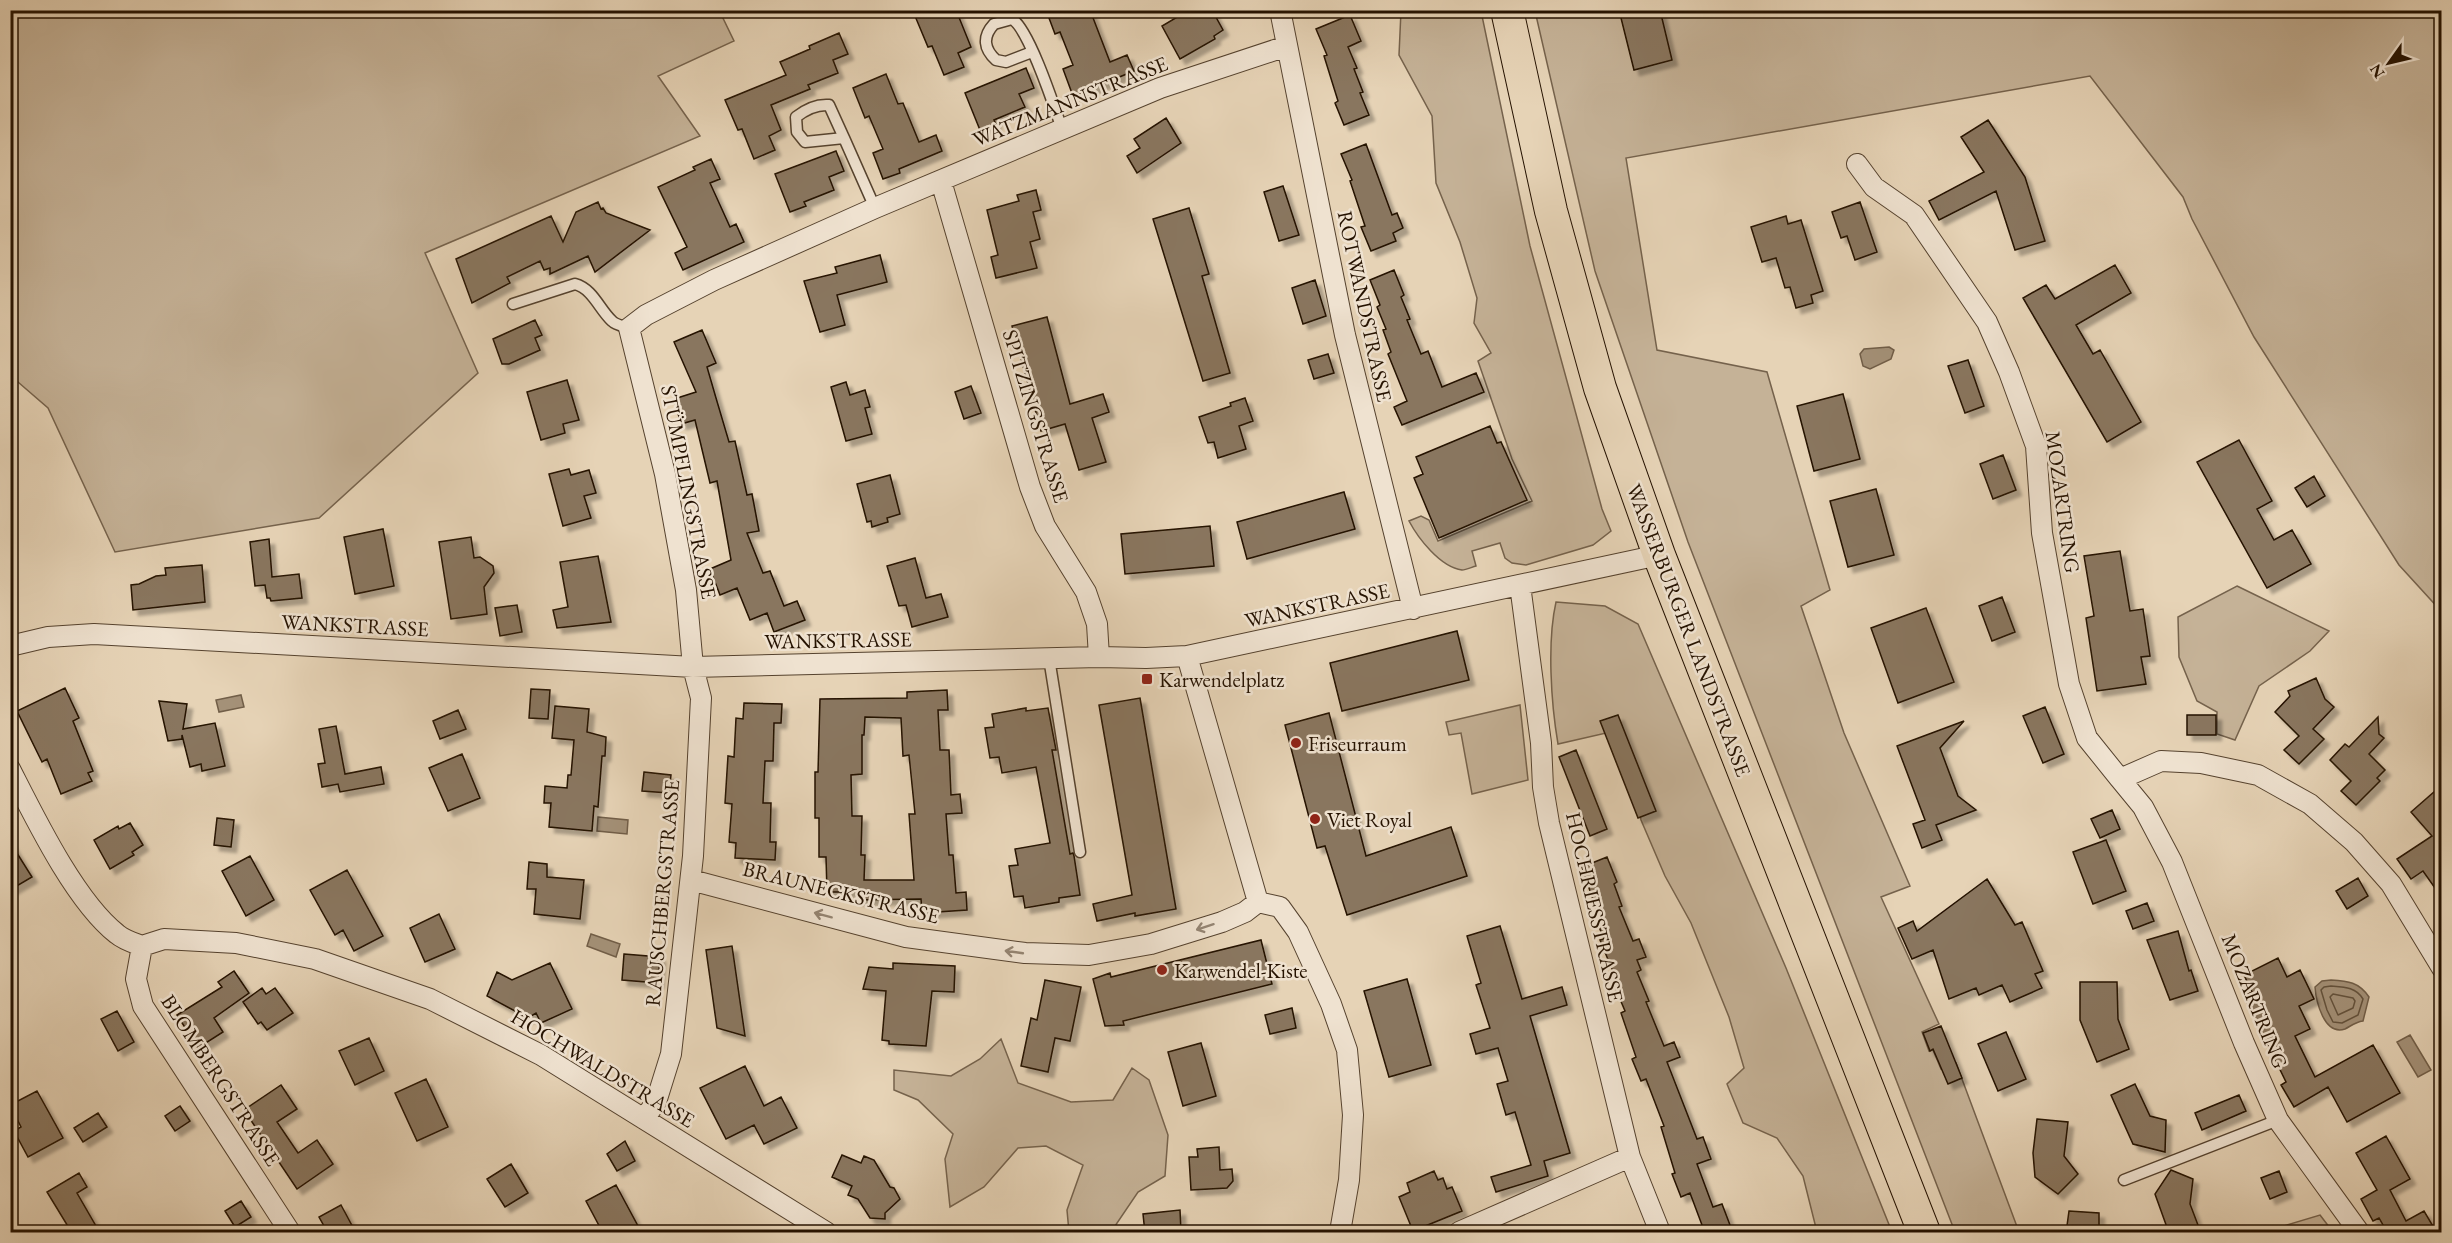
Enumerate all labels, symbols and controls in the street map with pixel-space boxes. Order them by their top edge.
north arrow [2359,33,2419,93]
street label: WATZMANNSTRASSE [968,49,1172,152]
text: N [2365,60,2389,82]
street label: ROTWANDSTRASSE [1332,208,1398,404]
street label: SPITZINGSTRASSE [997,326,1075,506]
street label: STÜMPFLINGSTRASSE [655,383,723,601]
street label: MOZARTRING [2040,429,2086,575]
street label: WASSERBURGER LANDSTRASSE [1621,480,1757,780]
street label: WANKSTRASSE [1242,576,1392,634]
street label: WANKSTRASSE [281,608,430,642]
street label: WANKSTRASSE [764,625,912,655]
place label: Karwendelplatz [1159,666,1284,693]
marker: Karwendelplatz [1140,672,1154,686]
place label: Friseurraum [1308,730,1407,757]
marker: Friseurraum [1289,736,1303,750]
street label: RAUSCHBERGSTRASSE [639,778,685,1008]
place label: Viet Royal [1327,806,1412,833]
street label: HOCHRIESSTRASSE [1560,809,1630,1005]
marker: Viet Royal [1308,812,1322,826]
street label: BRAUNECKSTRASSE [740,855,942,929]
one-way arrow [814,908,833,920]
one-way arrow [1196,922,1215,933]
street label: MOZARTRING [2216,930,2294,1072]
one-way arrow [1005,946,1024,957]
place label: Karwendel-Kiste [1174,957,1307,984]
marker: Karwendel-Kiste [1155,963,1169,977]
street label: BLOMBERGSTRASSE [155,989,287,1171]
street label: HOCHWALDSTRASSE [506,1002,700,1134]

